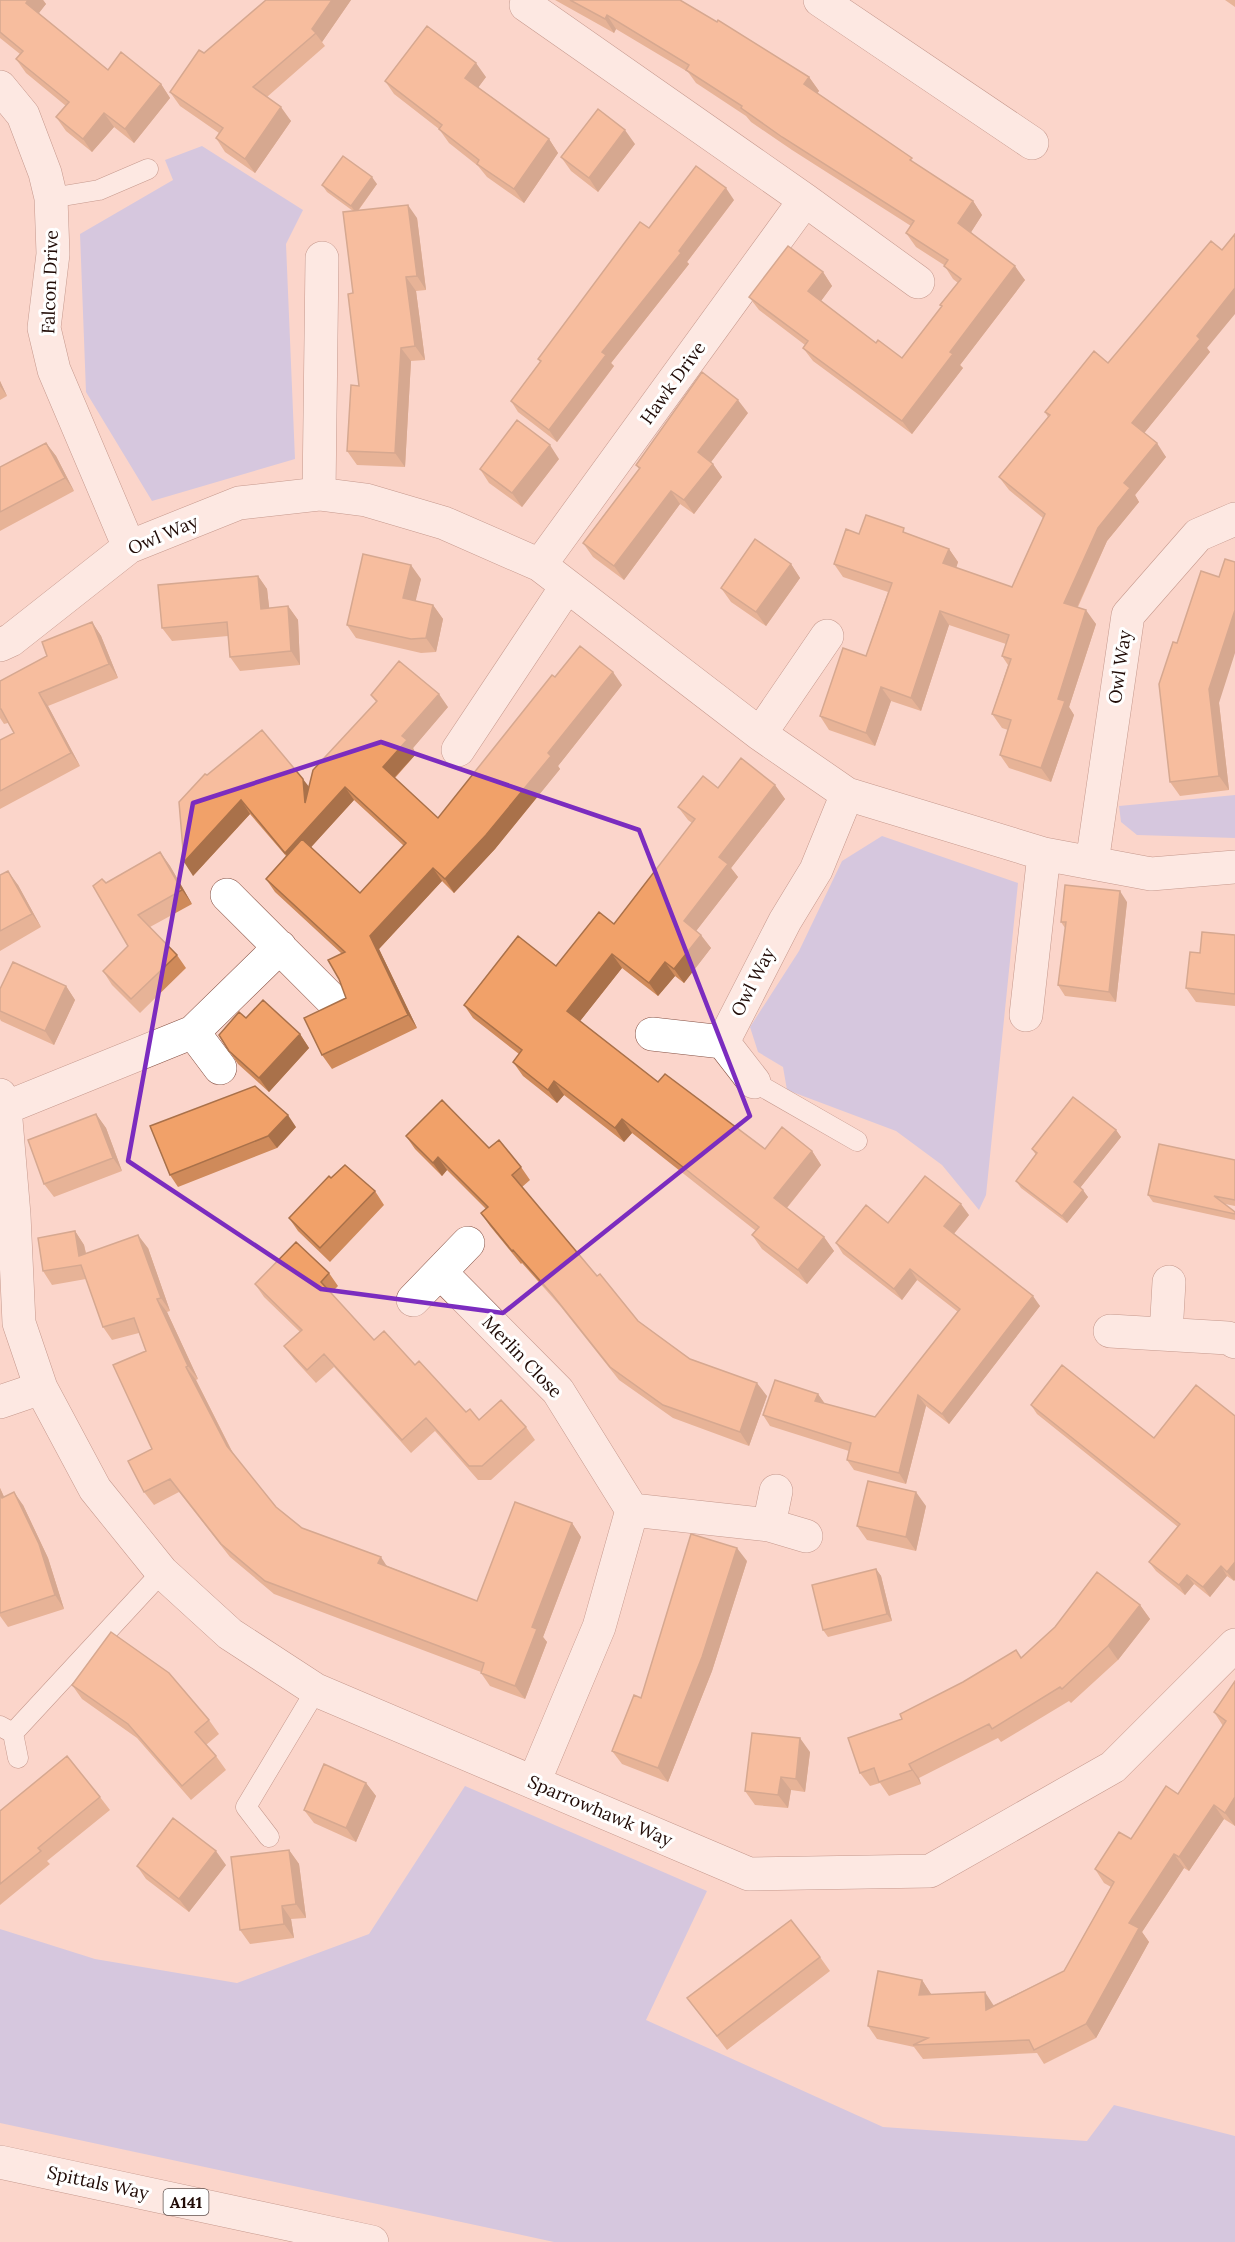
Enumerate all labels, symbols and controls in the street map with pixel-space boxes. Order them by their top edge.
street label: Falcon Drive [36,229,63,334]
street label: Hawk Drive [635,337,710,429]
street label: Owl Way [124,509,202,560]
street label: Owl Way [1103,628,1136,705]
street label: Owl Way [725,943,780,1020]
street label: Merlin Close [477,1311,567,1403]
street label: Sparrowhawk Way [524,1770,676,1852]
street label: Spittals Way [45,2161,152,2205]
road number: A141 [164,2189,208,2215]

